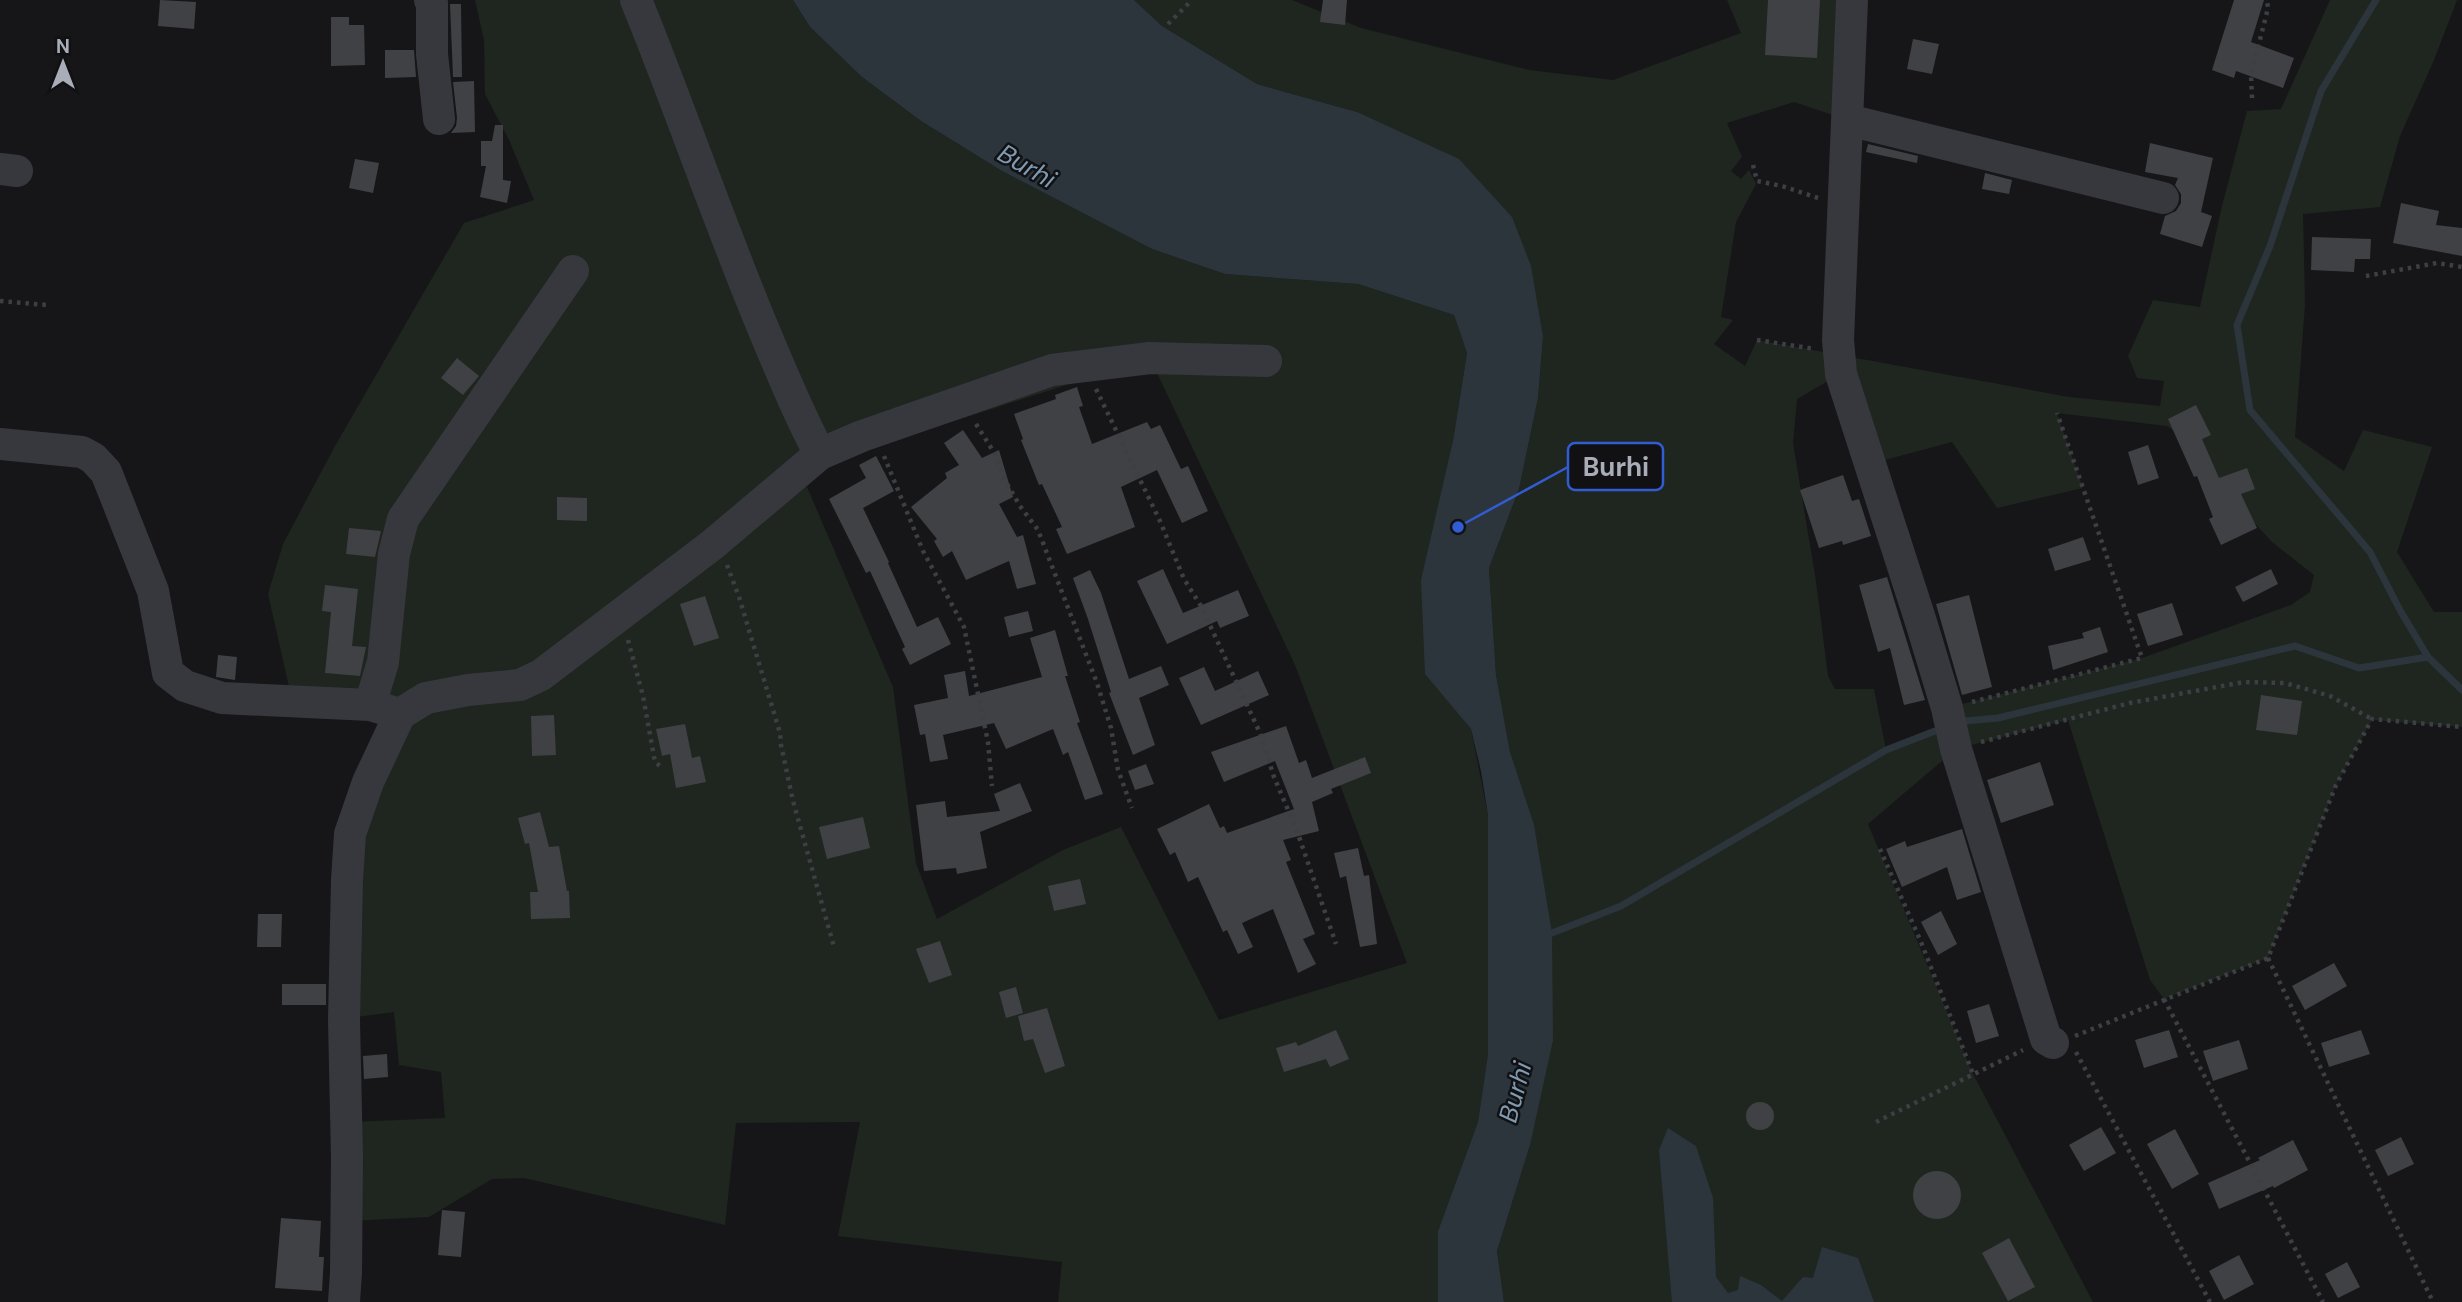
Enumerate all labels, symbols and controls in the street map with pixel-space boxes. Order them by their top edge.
north arrow [28,28,98,98]
text: N [56,34,70,59]
water label: Burhi [992,136,1063,196]
callout: Burhi [1568,443,1663,490]
text: Burhi [1583,450,1649,484]
water label: Burhi [1491,1057,1540,1126]

